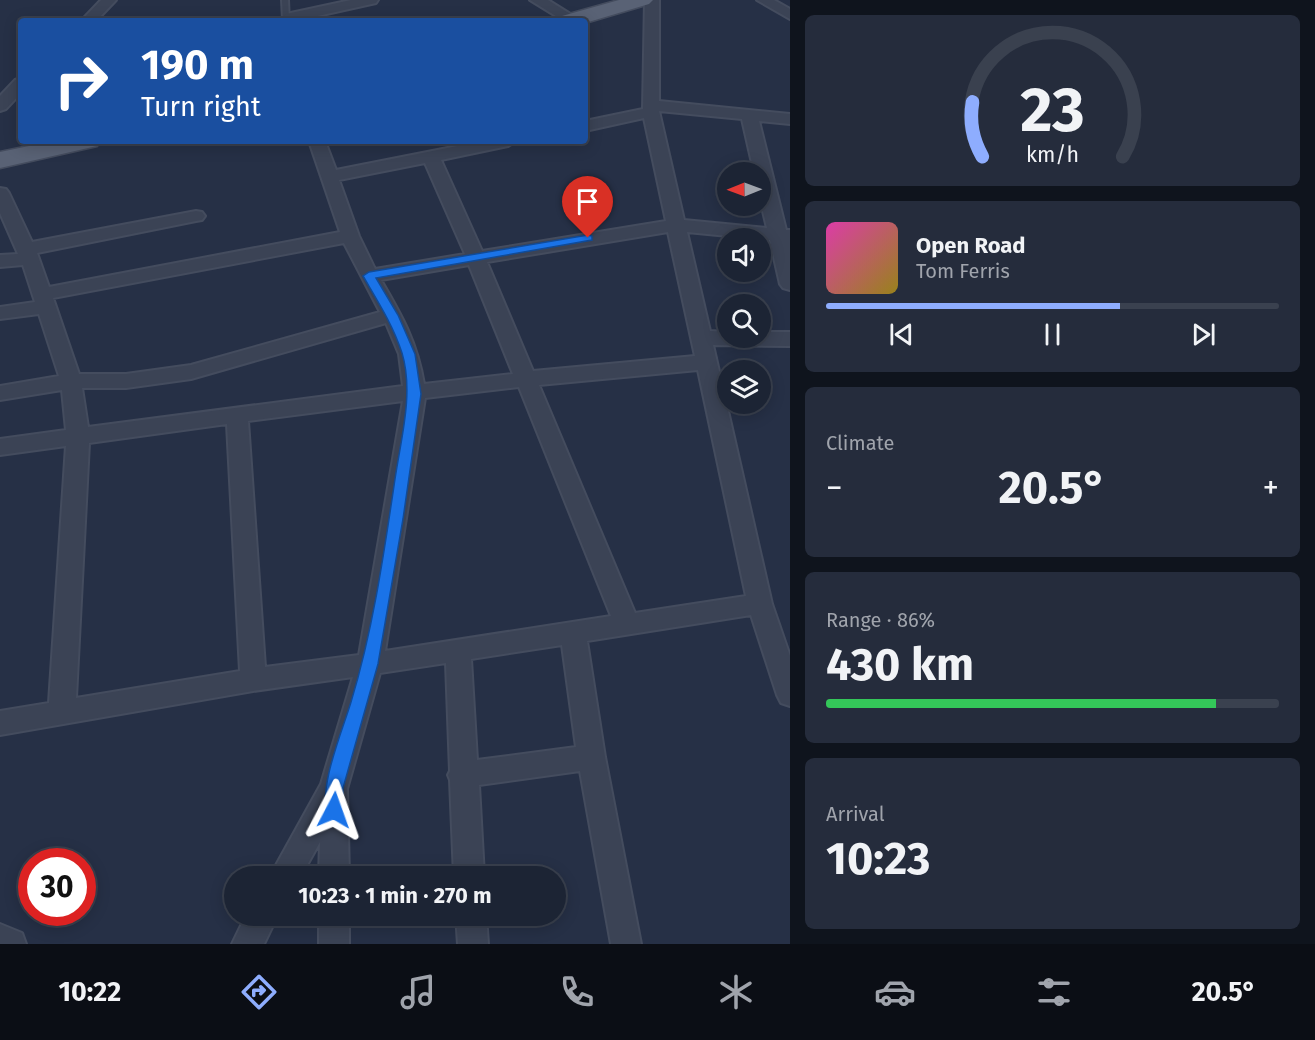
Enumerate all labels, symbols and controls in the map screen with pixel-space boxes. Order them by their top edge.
text: 190 m [141,40,254,90]
icon: right [42,42,120,120]
text: 23 [1020,74,1085,149]
text: Turn right [141,91,261,123]
text: km/h [1026,143,1079,169]
north arrow [717,162,771,216]
map controls [717,162,771,414]
pin [562,176,613,238]
icon: arrive [571,185,604,218]
button: sound [717,228,771,282]
text: Open Road [916,232,1026,259]
text: Tom Ferris [916,259,1010,283]
button: search [717,294,771,348]
icon: previous [885,318,918,351]
icon: pause [1036,318,1069,351]
icon: next [1187,318,1220,351]
button: layers [717,360,771,414]
text: Climate [826,431,894,455]
text: 20.5° [999,461,1107,515]
text: − [826,468,843,508]
text: + [1263,468,1279,508]
text: Range · 86% [826,608,935,632]
text: 430 km [826,638,974,692]
position arrow [302,778,366,842]
text: Arrival [826,802,885,826]
text: 10:23 [826,832,930,886]
speed limit sign: 30 [18,848,96,926]
text: 10:23 · 1 min · 270 m [298,882,492,909]
icon: directions [238,971,280,1013]
icon: music [397,971,439,1013]
icon: phone [556,971,598,1013]
icon: climate [715,971,757,1013]
icon: car [874,971,916,1013]
icon: filters [1033,971,1075,1013]
text: 10:22 [58,976,121,1008]
text: 20.5° [1192,976,1256,1008]

